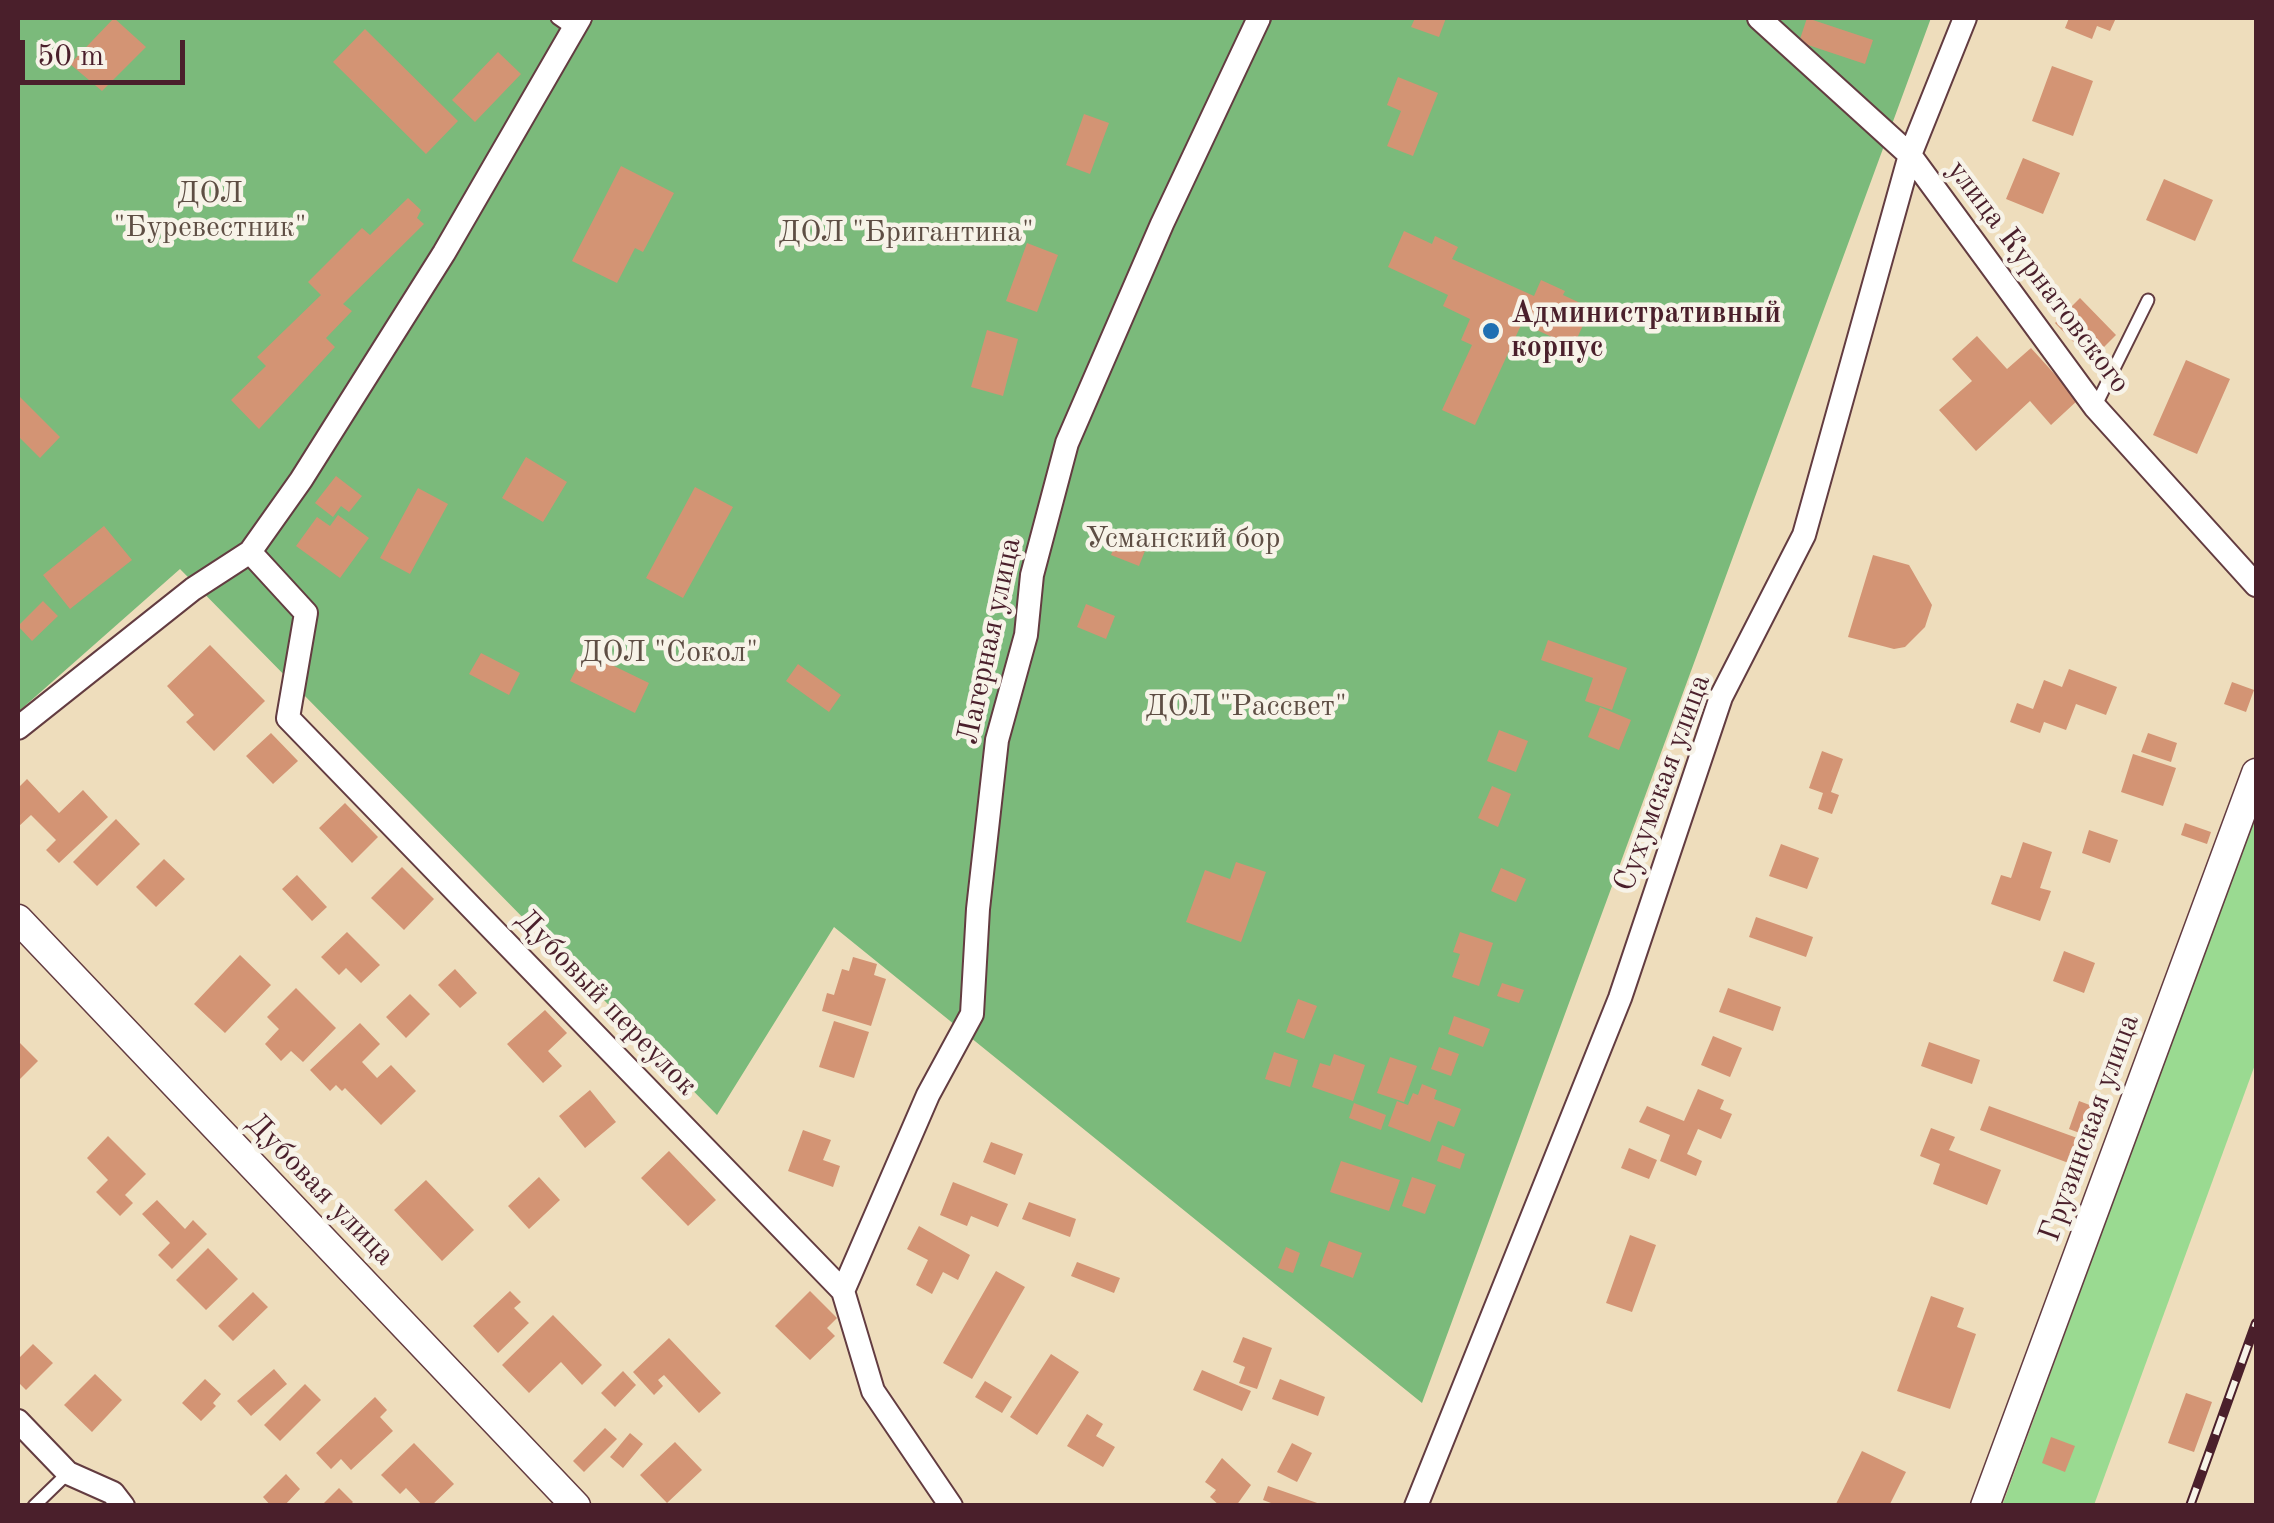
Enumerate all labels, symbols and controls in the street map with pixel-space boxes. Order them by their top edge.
scale bar [25,20,190,82]
text: 50 m [37,42,104,72]
street label: улица Курнатовского [1939,153,2137,401]
park label: ДОЛ "Буревестник" [113,176,307,246]
park label: ДОЛ "Бригантина" [778,215,1034,251]
place label: Административный корпус [1511,296,1781,366]
marker: Административный корпус [1480,320,1502,342]
park label: Усманский бор [1085,521,1281,557]
street label: Лагерная улица [950,534,1030,748]
park label: ДОЛ "Сокол" [580,635,758,671]
street label: Сухумская улица [1607,669,1719,897]
park label: ДОЛ "Рассвет" [1145,689,1347,725]
street label: Дубовый переулок [508,902,704,1104]
street label: Грузинская улица [2032,1009,2148,1247]
street label: Дубовая улица [238,1106,402,1274]

